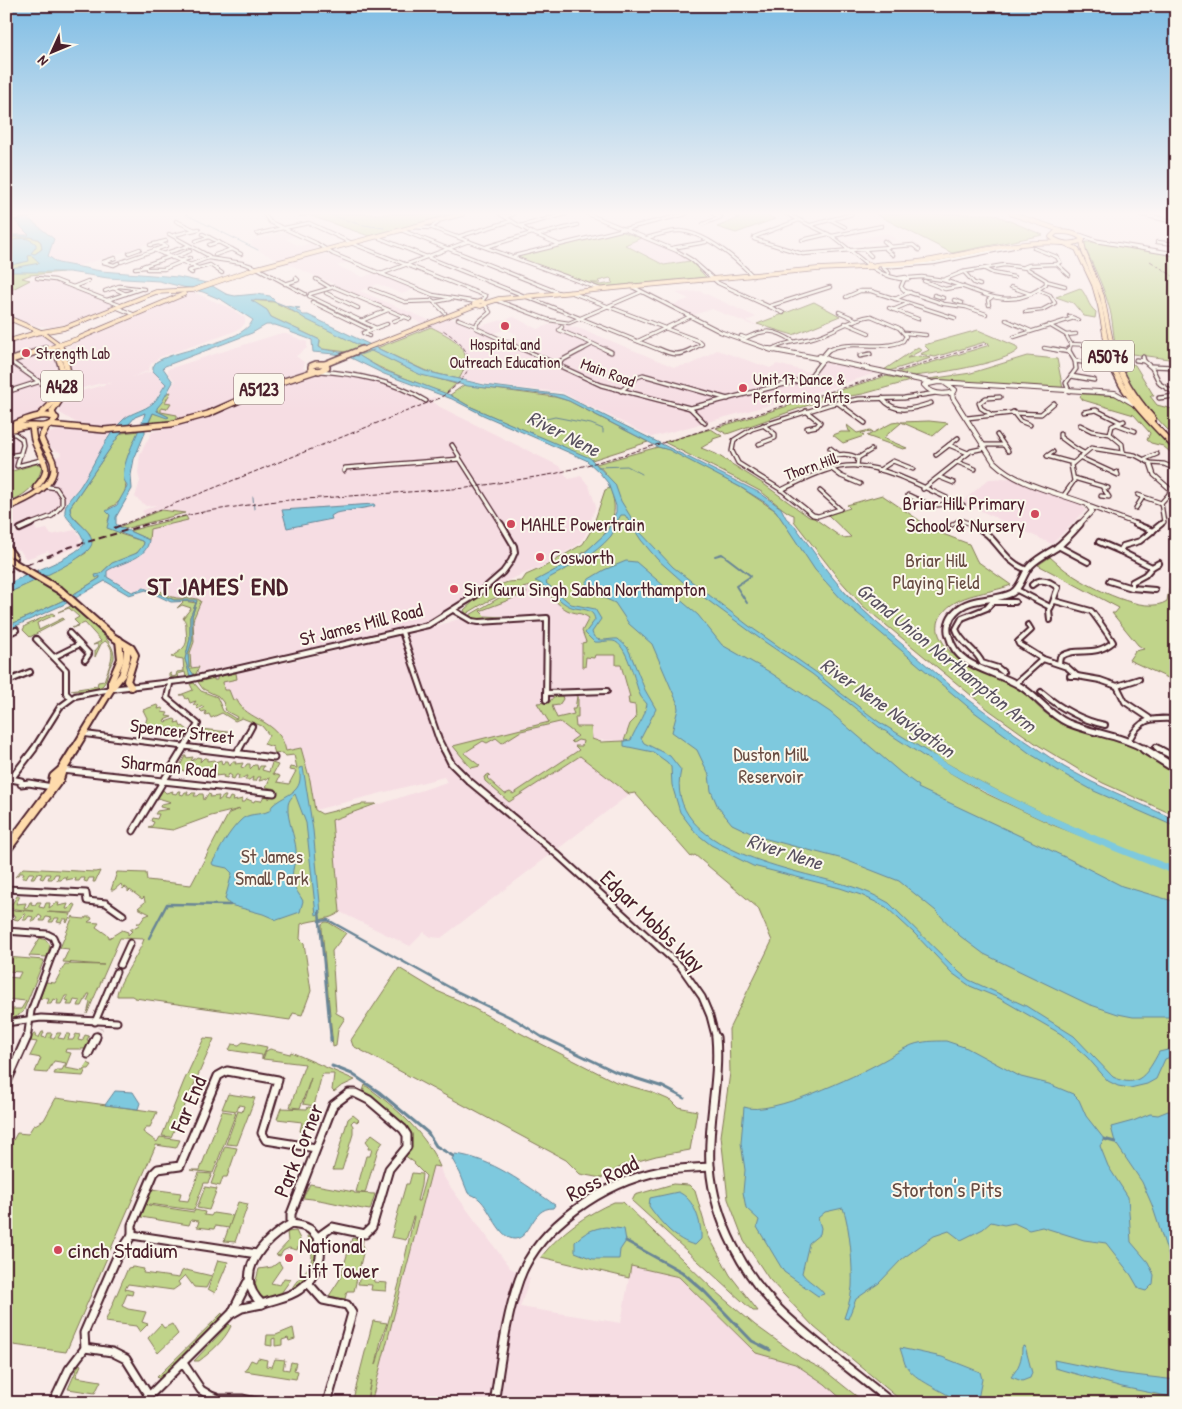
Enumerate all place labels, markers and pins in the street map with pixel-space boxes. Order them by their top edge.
marker: Hospital and Outreach Education [499,320,511,332]
place label: Hospital and Outreach Education [449,333,561,373]
place label: Strength Lab [36,342,110,364]
marker: Strength Lab [20,347,32,359]
place label: Unit 17 Dance & Performing Arts [753,368,850,408]
marker: Unit 17 Dance & Performing Arts [737,382,749,394]
place label: Briar Hill Primary School & Nursery [903,490,1025,538]
marker: Briar Hill Primary School & Nursery [1029,508,1041,520]
place label: MAHLE Powertrain [521,511,645,537]
marker: MAHLE Powertrain [505,518,517,530]
place label: Cosworth [550,544,614,570]
marker: Cosworth [534,551,546,563]
place label: Siri Guru Singh Sabha Northampton [464,576,706,602]
marker: Siri Guru Singh Sabha Northampton [448,583,460,595]
place label: National Lift Tower [299,1230,380,1285]
place label: cinch Stadium [68,1235,178,1265]
marker: cinch Stadium [52,1244,64,1256]
marker: National Lift Tower [283,1252,295,1264]

